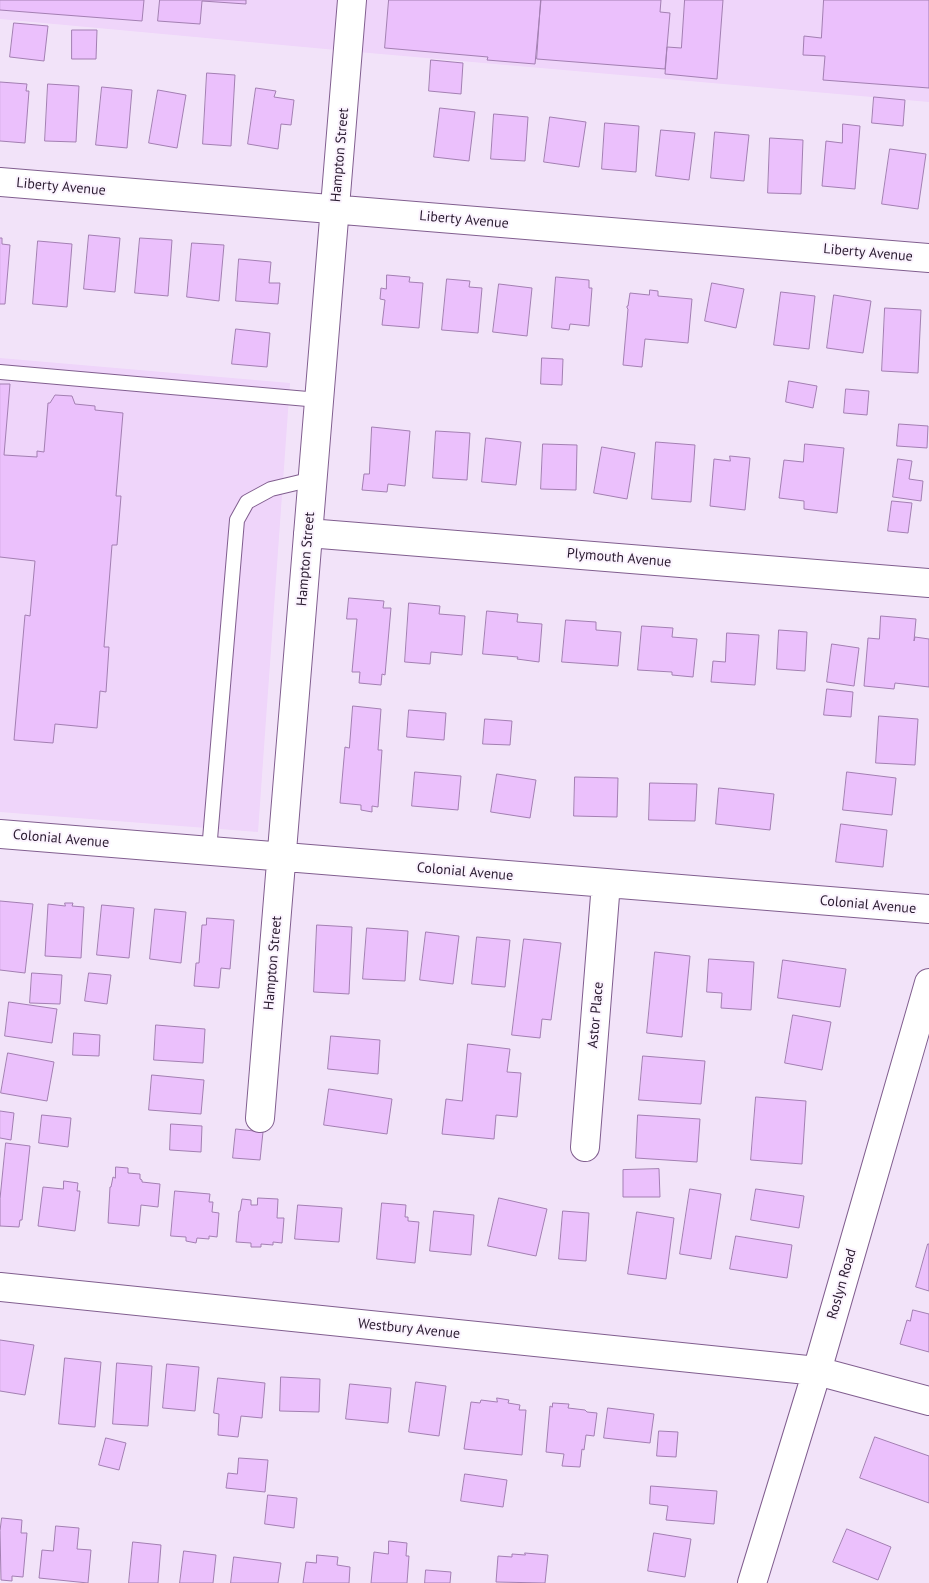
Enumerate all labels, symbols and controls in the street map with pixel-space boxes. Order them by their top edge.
street label: Hampton Street [328,107,352,203]
street label: Liberty Avenue [16,175,106,199]
street label: Liberty Avenue [419,208,509,232]
street label: Liberty Avenue [823,241,913,265]
street label: Hampton Street [294,511,318,607]
street label: Plymouth Avenue [566,545,672,571]
street label: Colonial Avenue [12,826,110,852]
street label: Colonial Avenue [416,859,514,885]
street label: Colonial Avenue [819,892,917,918]
street label: Hampton Street [261,915,285,1011]
street label: Astor Place [585,981,607,1049]
street label: Roslyn Road [824,1247,860,1321]
street label: Westbury Avenue [357,1315,461,1343]

